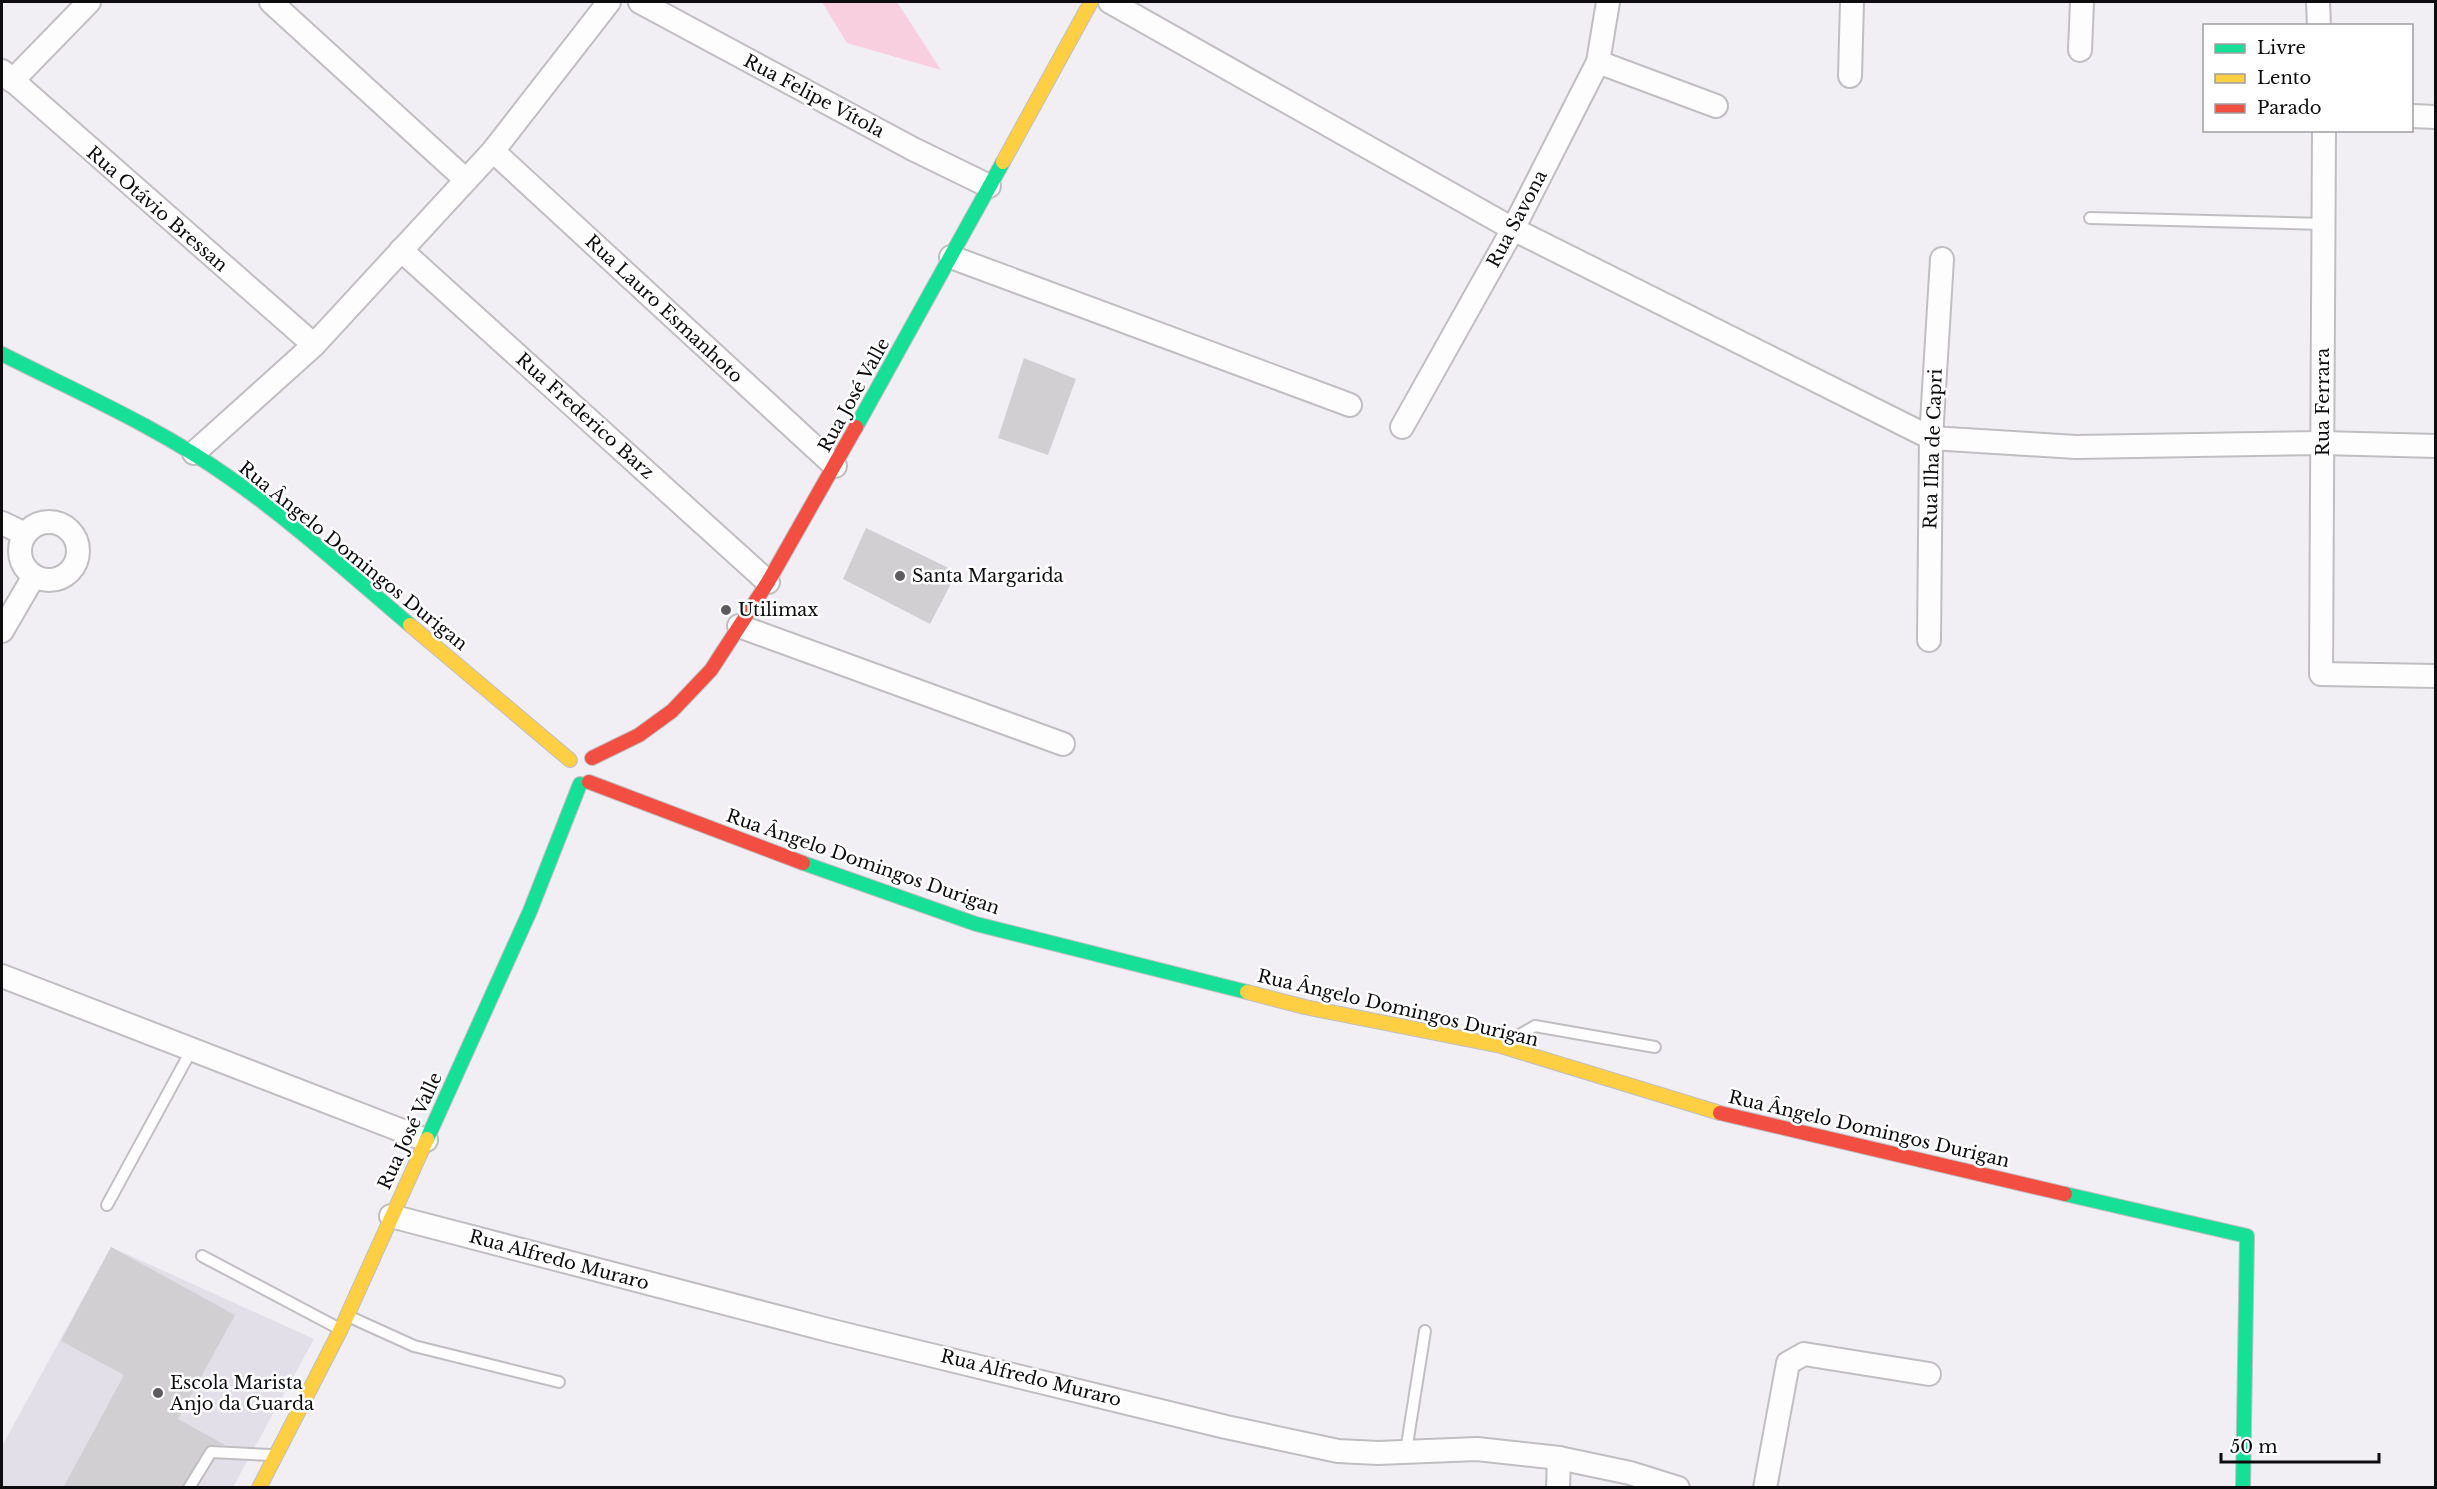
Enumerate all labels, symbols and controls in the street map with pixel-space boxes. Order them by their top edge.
legend [2203,24,2413,132]
text: Livre [2257,37,2306,59]
street label: Rua Felipe Vítola [740,50,888,142]
text: Lento [2257,67,2311,89]
text: Parado [2257,97,2322,119]
street label: Rua Otávio Bressan [82,142,232,276]
street label: Rua Savona [1482,167,1552,271]
street label: Rua Lauro Esmanhoto [581,230,747,388]
street label: Rua José Valle [814,334,894,456]
street label: Rua Frederico Barz [512,348,658,484]
street label: Rua Ferrara [2312,348,2334,456]
street label: Rua Ilha de Capri [1919,368,1947,530]
street label: Rua Ângelo Domingos Durigan [234,456,472,655]
place label: Santa Margarida [912,565,1064,587]
marker: Santa Margarida [893,569,907,583]
place label: Utilimax [738,599,818,621]
marker: Utilimax [719,603,733,617]
street label: Rua Ângelo Domingos Durigan [723,804,1003,919]
street label: Rua Ângelo Domingos Durigan [1255,964,1541,1051]
street label: Rua José Valle [373,1069,447,1193]
street label: Rua Ângelo Domingos Durigan [1726,1085,2012,1172]
street label: Rua Alfredo Muraro [467,1225,651,1295]
street label: Rua Alfredo Muraro [938,1345,1124,1411]
place label: Escola Marista Anjo da Guarda [169,1372,314,1415]
marker: Escola Marista Anjo da Guarda [151,1386,165,1400]
scale bar [2221,1426,2378,1464]
text: 50 m [2230,1436,2278,1458]

